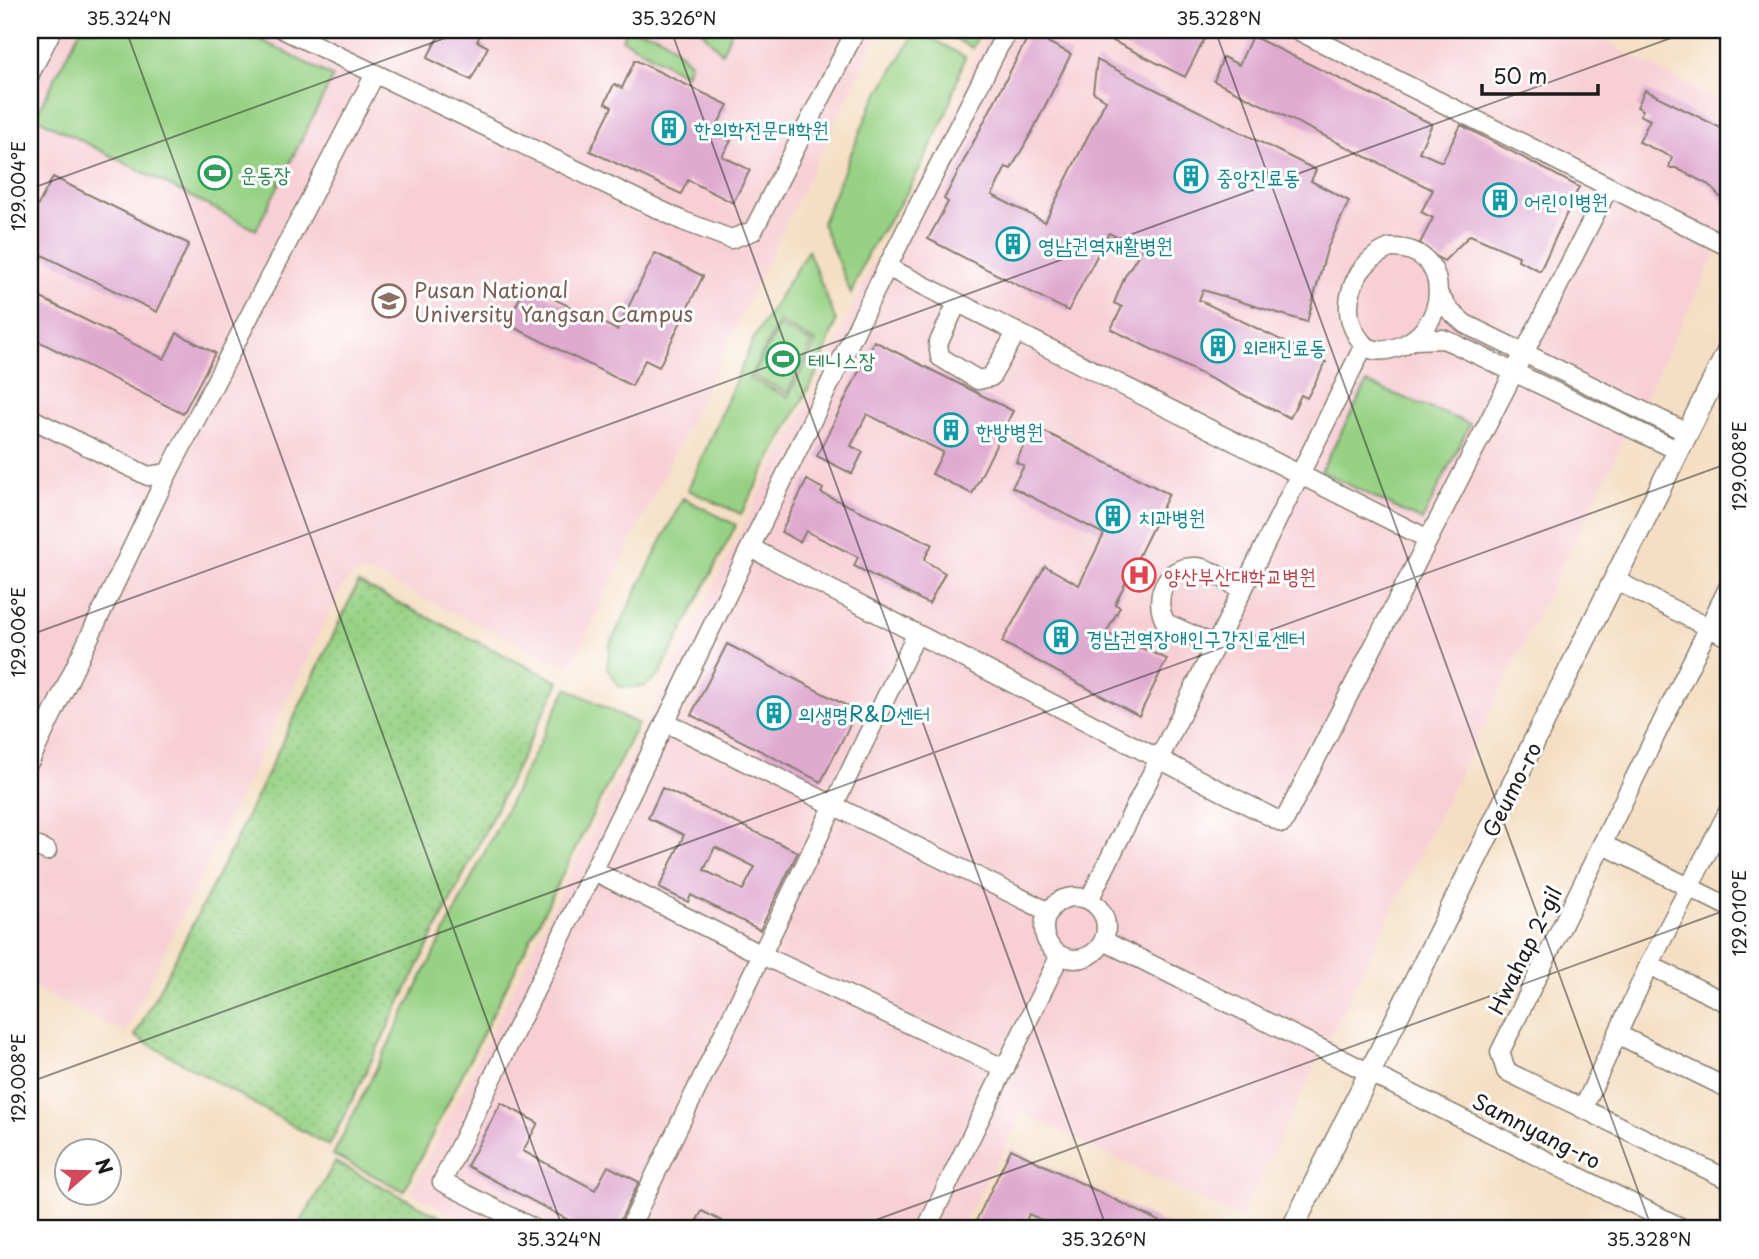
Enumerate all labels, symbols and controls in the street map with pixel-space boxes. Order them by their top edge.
text: 35.324°N [86,4,172,31]
text: 35.326°N [631,4,717,31]
text: 35.328°N [1176,4,1262,31]
scale bar [1482,52,1598,96]
text: 50 m [1493,59,1547,91]
building icon: 한의학전문대학원 [650,109,688,147]
place label: 한의학전문대학원 [694,112,829,144]
text: 129.004°E [4,141,31,231]
sports icon: 운동장 [196,154,234,192]
place label: 운동장 [240,157,291,189]
building icon: 중앙진료동 [1172,157,1210,195]
place label: 중앙진료동 [1216,160,1301,192]
building icon: 어린이병원 [1481,181,1519,219]
place label: 어린이병원 [1524,184,1609,216]
building icon: 영남권역재활병원 [994,225,1032,263]
place label: 영남권역재활병원 [1038,228,1173,260]
place label: Pusan National University Yangsan Campus [414,273,693,329]
school or university icon: Pusan National University Yangsan Campus [370,282,408,320]
building icon: 외래진료동 [1199,327,1237,365]
place label: 외래진료동 [1242,330,1327,362]
sports icon: 테니스장 [764,340,802,378]
place label: 테니스장 [808,343,876,375]
building icon: 한방병원 [932,411,970,449]
place label: 한방병원 [976,414,1044,446]
text: 129.008°E [1725,421,1752,511]
building icon: 치과병원 [1094,497,1132,535]
place label: 치과병원 [1138,500,1206,532]
hospital icon: 양산부산대학교병원 [1120,556,1158,594]
place label: 양산부산대학교병원 [1164,559,1316,591]
text: 129.006°E [4,587,31,677]
building icon: 경남권역장애인구강진료센터 [1042,618,1080,656]
place label: 경남권역장애인구강진료센터 [1086,621,1306,653]
building icon: 의생명R&D센터 [755,694,793,732]
place label: 의생명R&D센터 [798,697,930,729]
street label: Geumo-ro [1473,736,1549,842]
text: 129.010°E [1725,870,1752,956]
street label: Hwahap 2-gil [1479,880,1569,1020]
text: 129.008°E [4,1033,31,1123]
street label: Samnyang-ro [1467,1084,1607,1176]
north arrow [52,1136,122,1206]
text: N [89,1154,121,1178]
text: 35.324°N [516,1225,602,1252]
text: 35.326°N [1061,1225,1147,1252]
text: 35.328°N [1606,1225,1692,1252]

